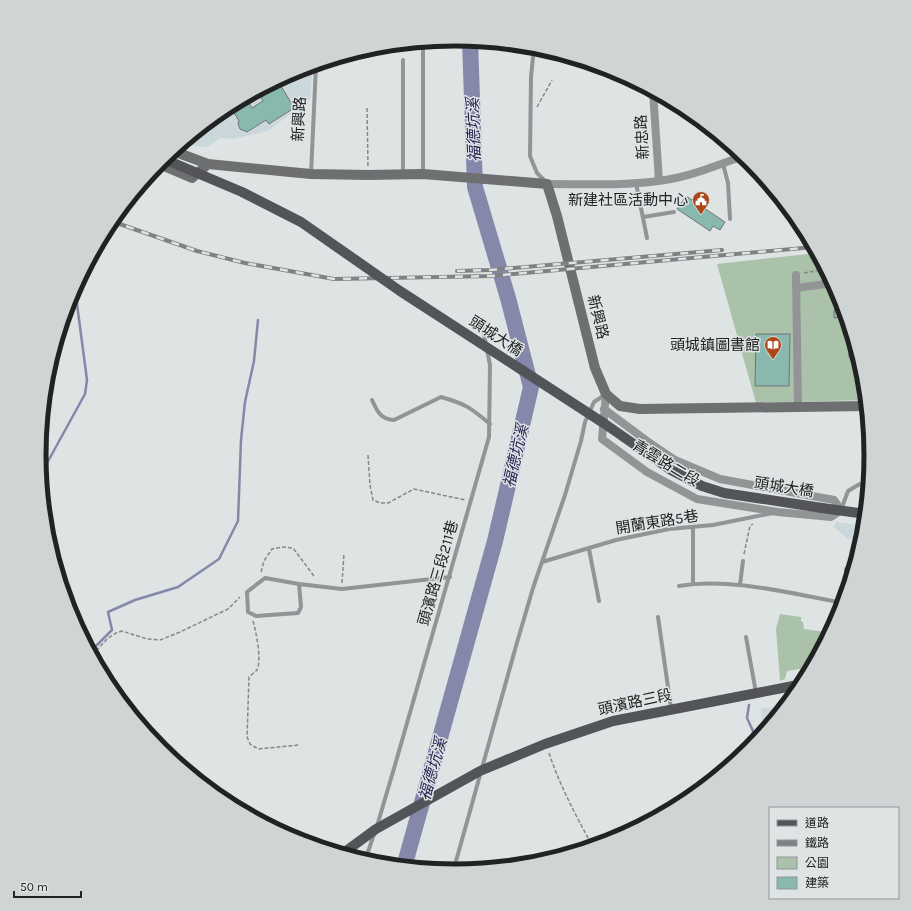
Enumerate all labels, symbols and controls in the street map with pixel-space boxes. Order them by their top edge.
street label: 新興路 [289,96,309,142]
water label: 福德坑溪 [463,96,484,162]
street label: 新忠路 [632,114,652,160]
public building icon: 新建社區活動中心 [691,190,711,215]
place label: 新建社區活動中心 [568,191,688,209]
street label: 新興路 [584,293,612,341]
street label: 頭城大橋 [466,312,526,360]
library icon: 頭城鎮圖書館 [763,335,783,360]
place label: 頭城鎮圖書館 [670,336,760,354]
water label: 福德坑溪 [499,421,532,489]
street label: 青雲路二段 [629,436,703,490]
street label: 頭城大橋 [753,473,815,501]
street label: 開蘭東路5巷 [614,507,700,537]
street label: 頭濱路三段211巷 [414,518,462,628]
street label: 頭濱路三段 [596,685,674,719]
water label: 福德坑溪 [415,734,451,803]
legend [769,807,899,899]
text: 道路 [805,816,829,830]
text: 鐵路 [805,836,829,850]
text: 公園 [805,856,829,870]
scale bar [14,873,81,899]
text: 建築 [805,876,829,890]
text: 50 m [20,880,48,894]

